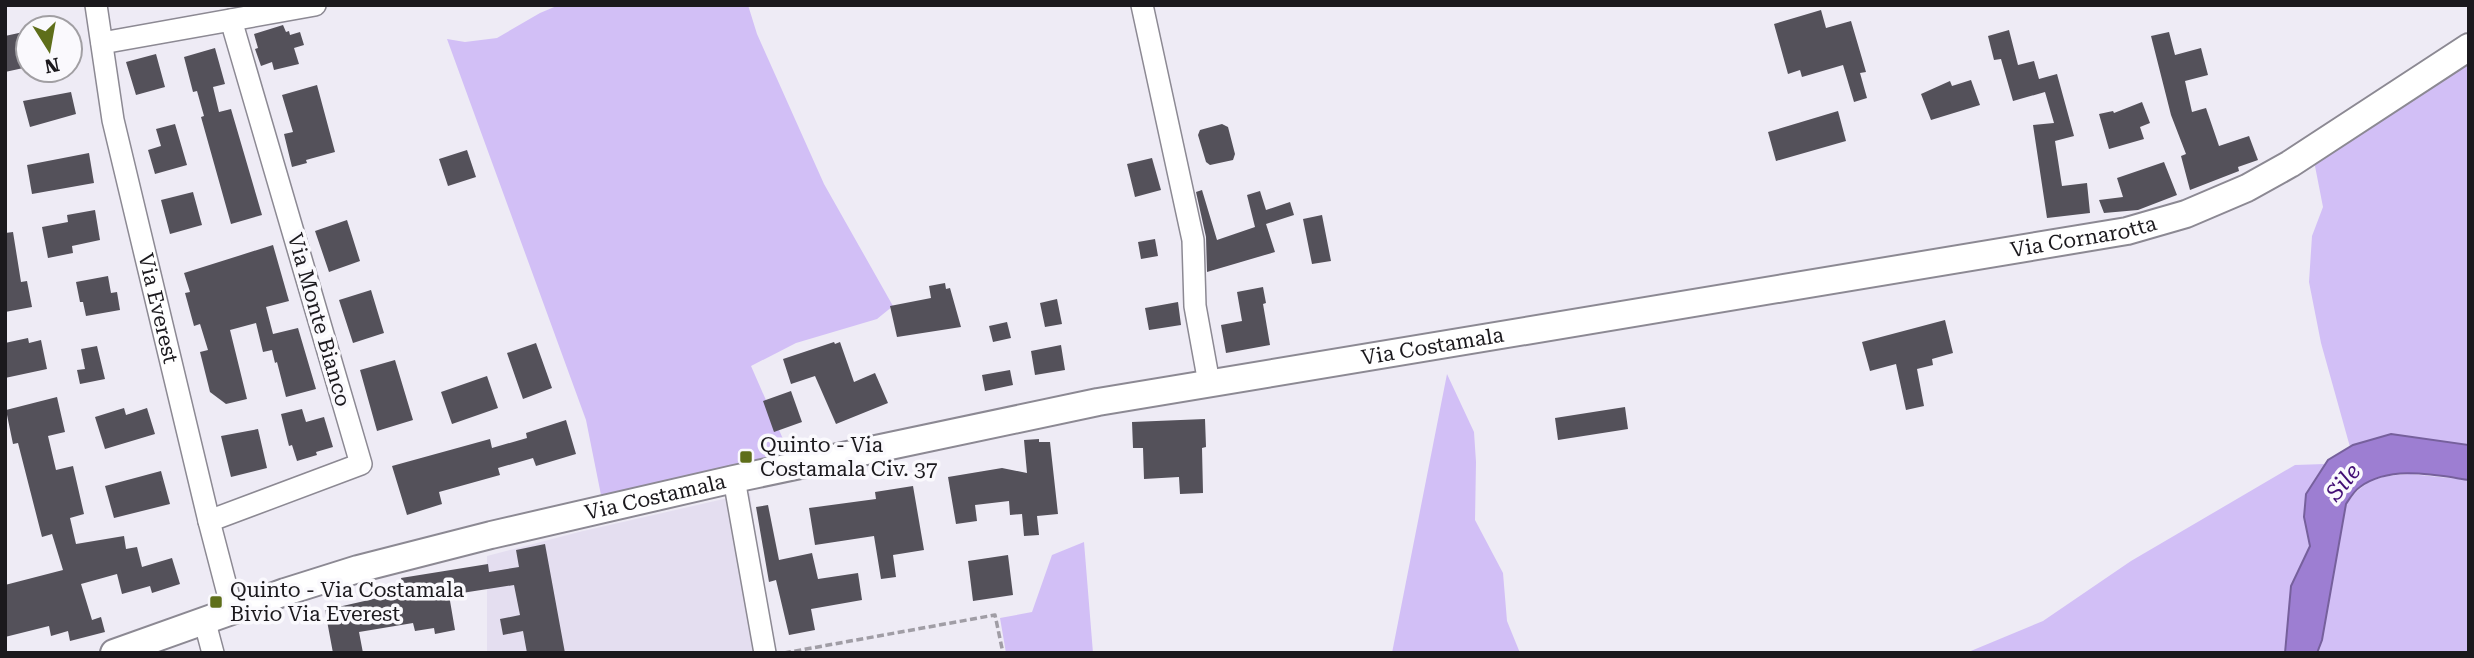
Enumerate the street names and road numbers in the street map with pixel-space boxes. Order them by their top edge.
street label: Via Cornarotta [2009,211,2160,262]
street label: Via Monte Bianco [283,231,355,409]
street label: Via Everest [133,251,183,366]
street label: Via Costamala [1360,323,1506,370]
street label: Via Costamala [583,469,729,525]

